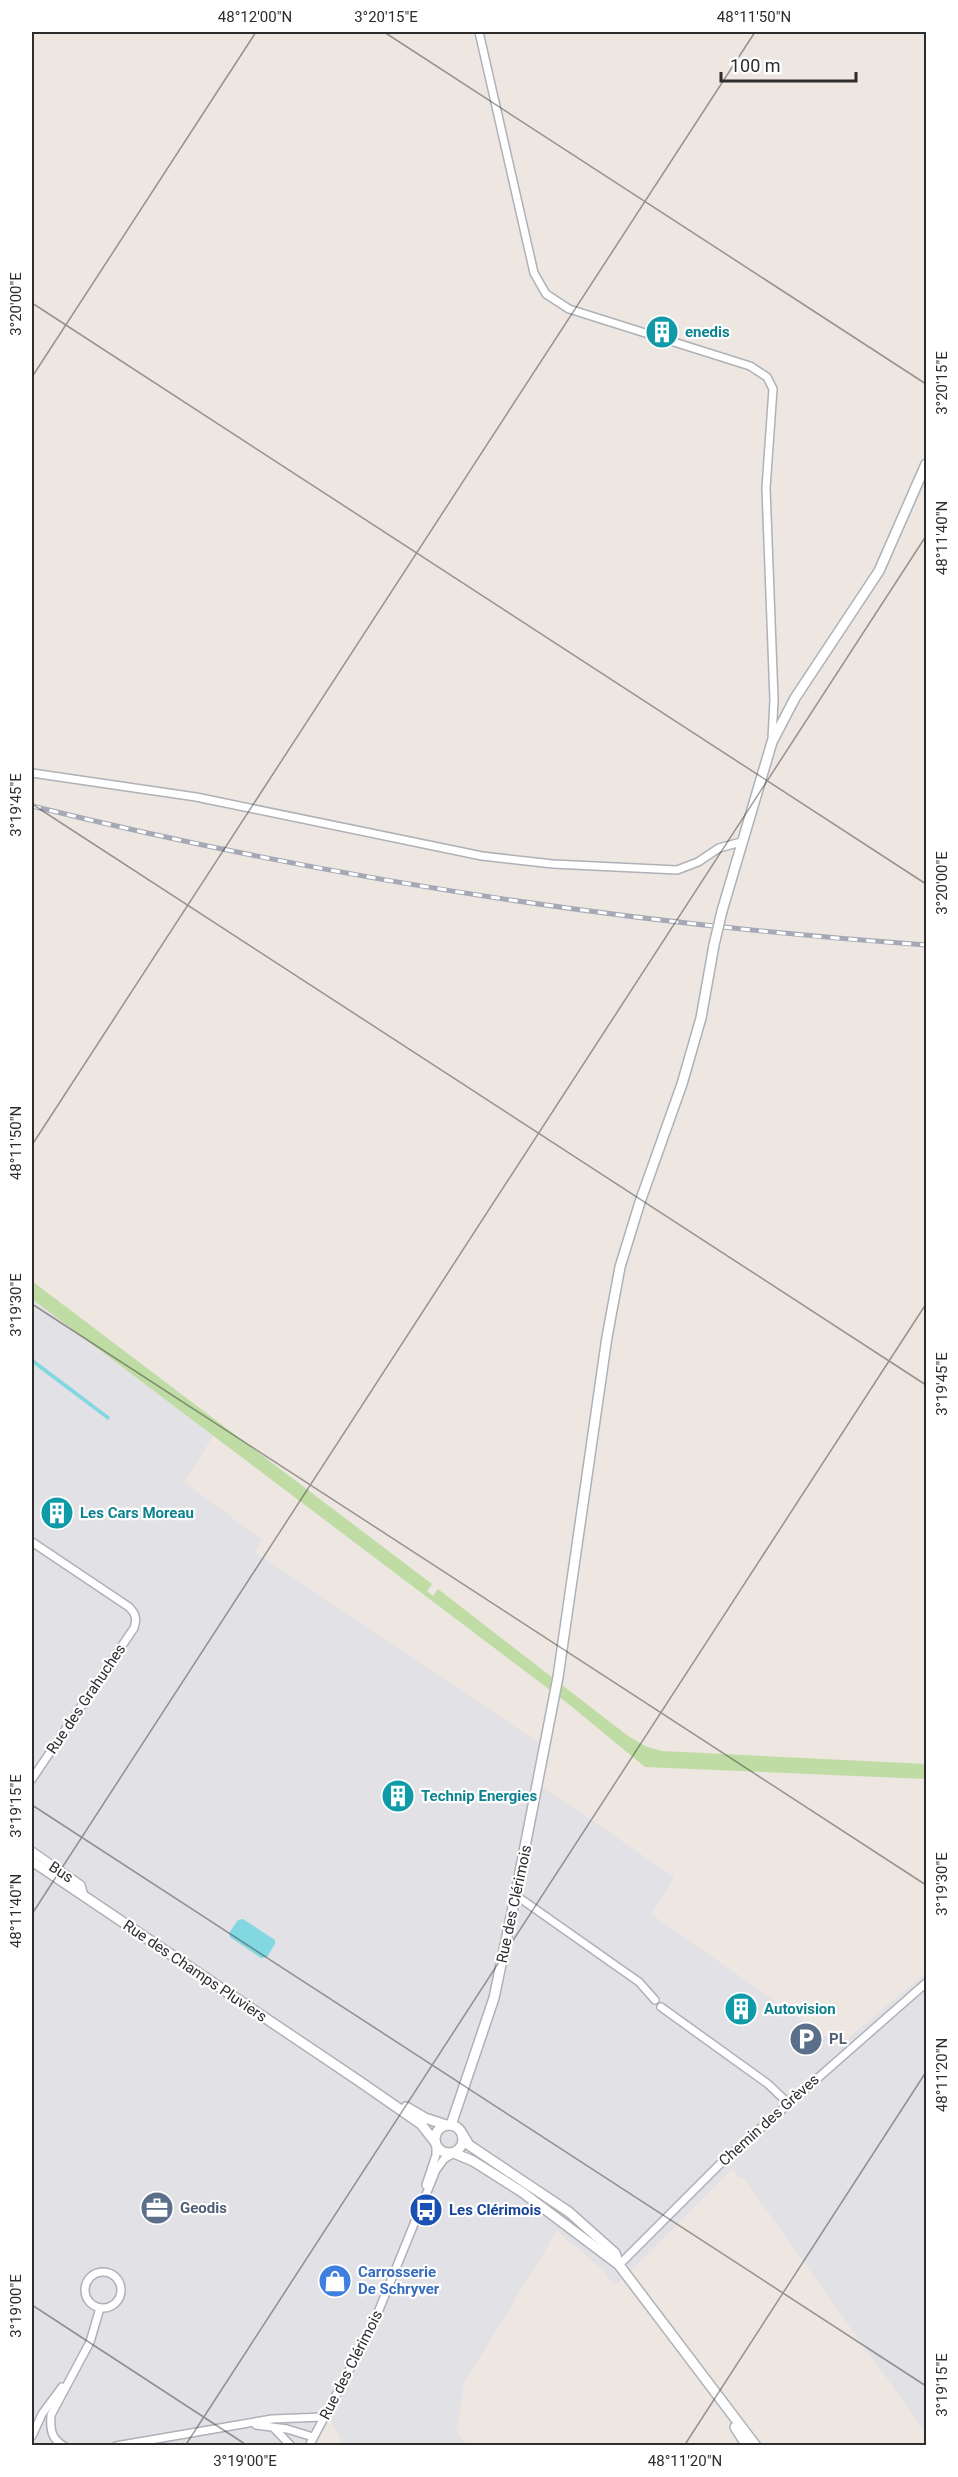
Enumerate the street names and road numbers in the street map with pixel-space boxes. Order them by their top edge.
street label: Rue des Grahuches [43,1641,129,1757]
street label: Rue des Clérimois [493,1843,535,1965]
street label: Bus [45,1858,77,1886]
street label: Rue des Champs Pluviers [120,1916,270,2026]
street label: Chemin des Grèves [715,2070,823,2170]
street label: Rue des Clérimois [316,2307,386,2423]

